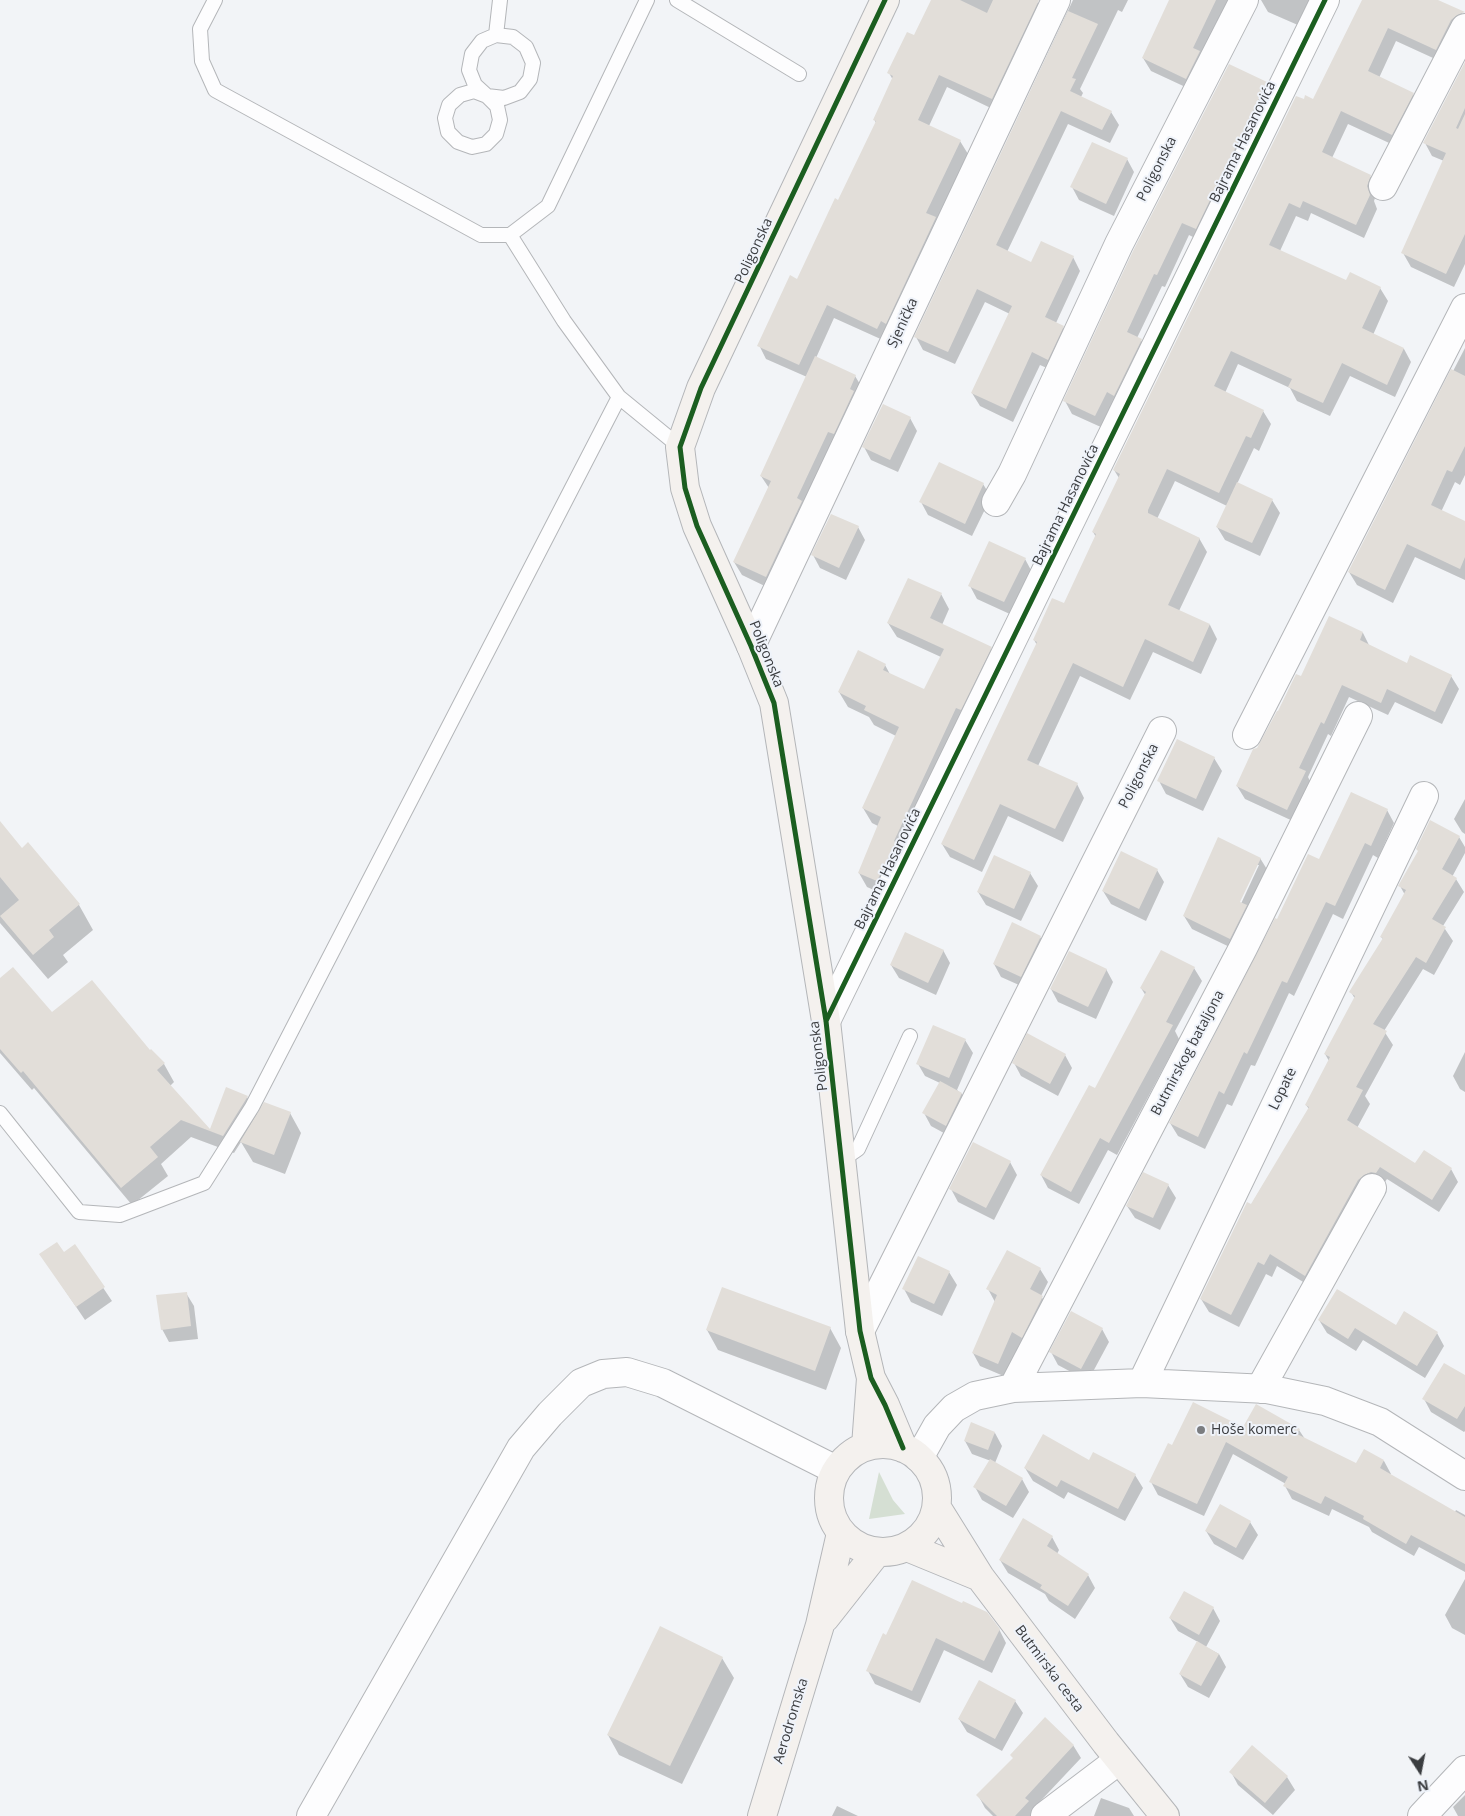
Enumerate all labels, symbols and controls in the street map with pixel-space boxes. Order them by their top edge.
street label: Bajrama Hasanovića [1206,79,1280,205]
street label: Poligonska [1134,134,1180,204]
street label: Poligonska [732,216,776,286]
street label: Sjenička [884,295,922,351]
street label: Bajrama Hasanovića [1029,442,1103,568]
street label: Poligonska [745,618,787,690]
street label: Poligonska [1116,741,1162,811]
street label: Bajrama Hasanovića [851,806,925,932]
street label: Butmirskog bataljona [1148,987,1228,1119]
street label: Poligonska [806,1020,832,1092]
street label: Lopate [1266,1065,1300,1113]
place label: Hoše komerc [1211,1422,1297,1438]
marker: Hoše komerc [1195,1424,1207,1436]
street label: Butmirska cesta [1011,1622,1087,1716]
street label: Aerodromska [770,1676,812,1766]
north arrow [1395,1746,1445,1796]
text: N [1416,1776,1430,1797]

